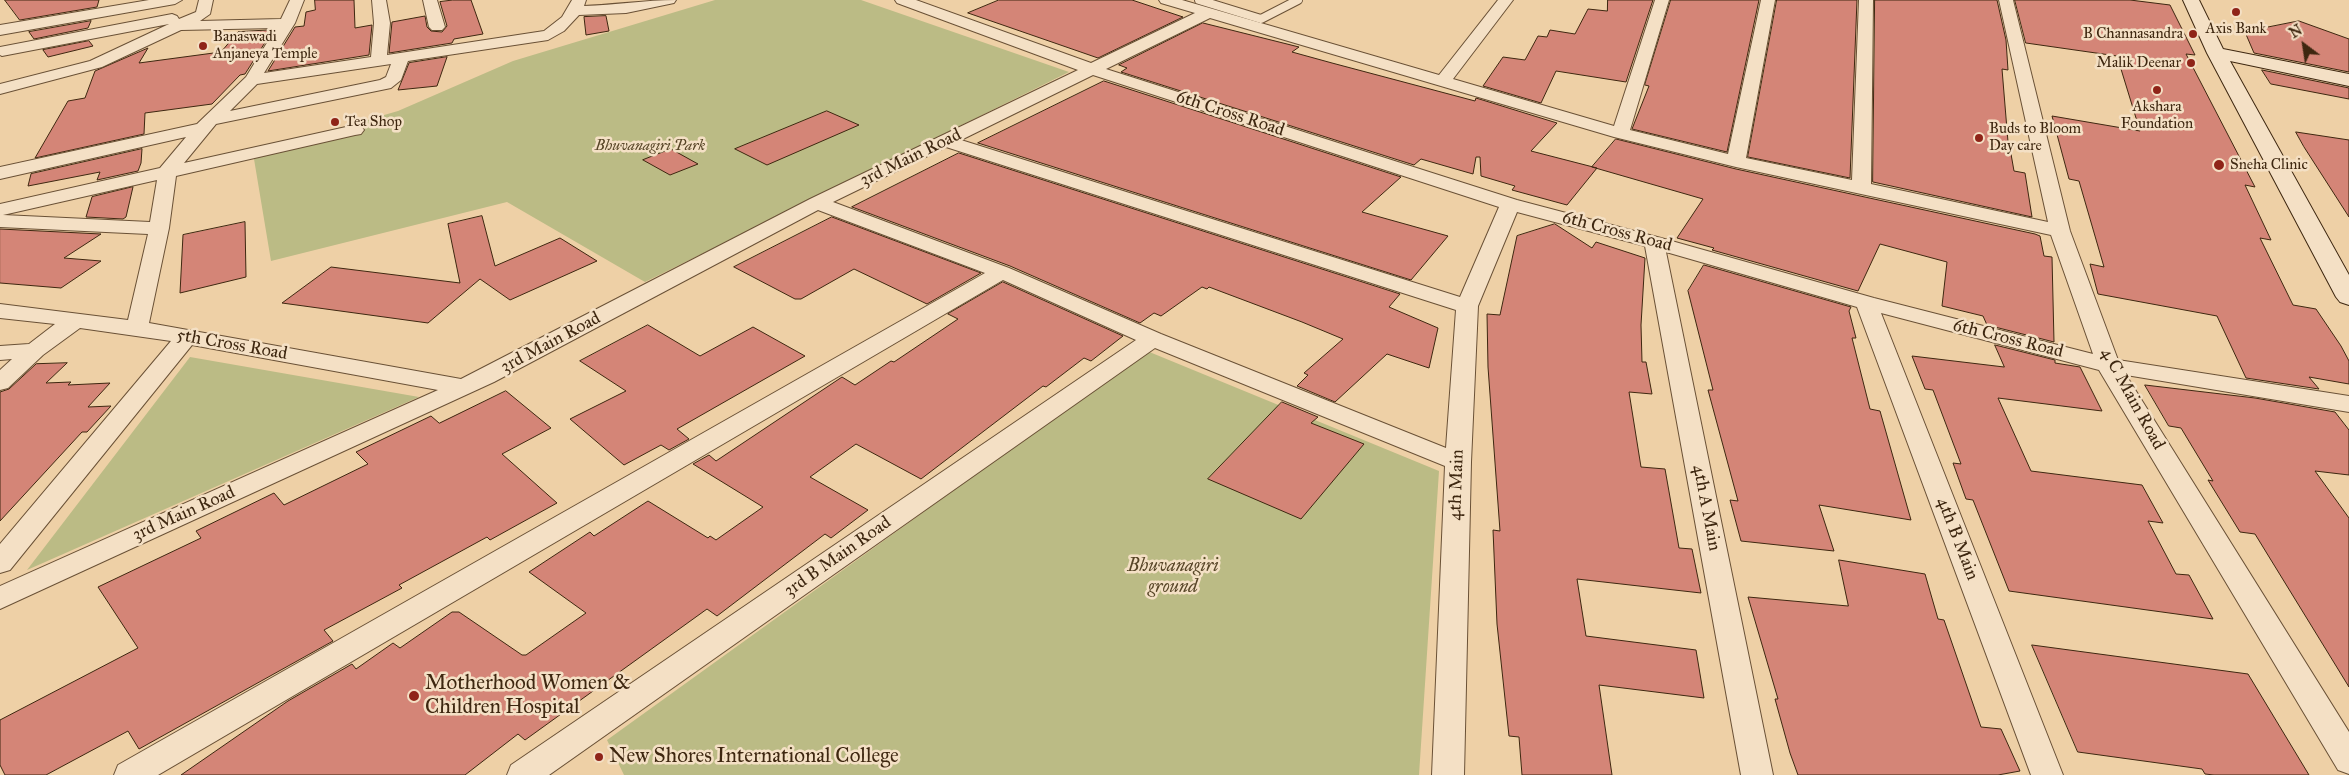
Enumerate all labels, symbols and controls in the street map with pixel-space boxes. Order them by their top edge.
marker: Axis Bank [2230,6,2242,18]
place label: Axis Bank [2206,20,2266,38]
north arrow [2279,20,2329,70]
text: N [2287,21,2305,42]
place label: B Channasandra [2083,25,2183,43]
place label: Banaswadi Anjaneya Temple [213,28,318,63]
marker: B Channasandra [2187,28,2199,40]
marker: Banaswadi Anjaneya Temple [197,40,209,52]
place label: Malik Deenar [2096,54,2181,72]
marker: Malik Deenar [2185,57,2197,69]
marker: Akshara Foundation [2151,84,2163,96]
street label: 6th Cross Road [1173,86,1287,142]
place label: Akshara Foundation [2121,98,2193,133]
place label: Tea Shop [345,113,402,131]
marker: Tea Shop [329,116,341,128]
place label: Buds to Bloom Day care [1989,120,2081,155]
street label: 3rd Main Road [857,124,965,192]
marker: Buds to Bloom Day care [1973,132,1985,144]
park label: Bhuvanagiri Park [595,137,705,155]
place label: Sneha Clinic [2230,156,2308,174]
marker: Sneha Clinic [2212,158,2226,172]
street label: 6th Cross Road [1560,207,1674,257]
street label: 3rd Main Road [497,308,605,378]
street label: 6th Cross Road [1951,315,2065,363]
street label: 5th Cross Road [175,325,289,365]
street label: 4 C Main Road [2095,344,2169,454]
street label: 4th Main [1445,449,1469,521]
street label: 4th A Main [1687,463,1725,553]
street label: 3rd Main Road [129,482,239,546]
street label: 4th B Main [1931,495,1983,583]
street label: 3rd B Main Road [780,512,896,602]
park label: Bhuvanagiri ground [1128,556,1218,598]
place label: Motherhood Women & Children Hospital [425,671,630,721]
marker: Motherhood Women & Children Hospital [407,689,421,703]
place label: New Shores International College [609,744,899,770]
marker: New Shores International College [593,751,605,763]

